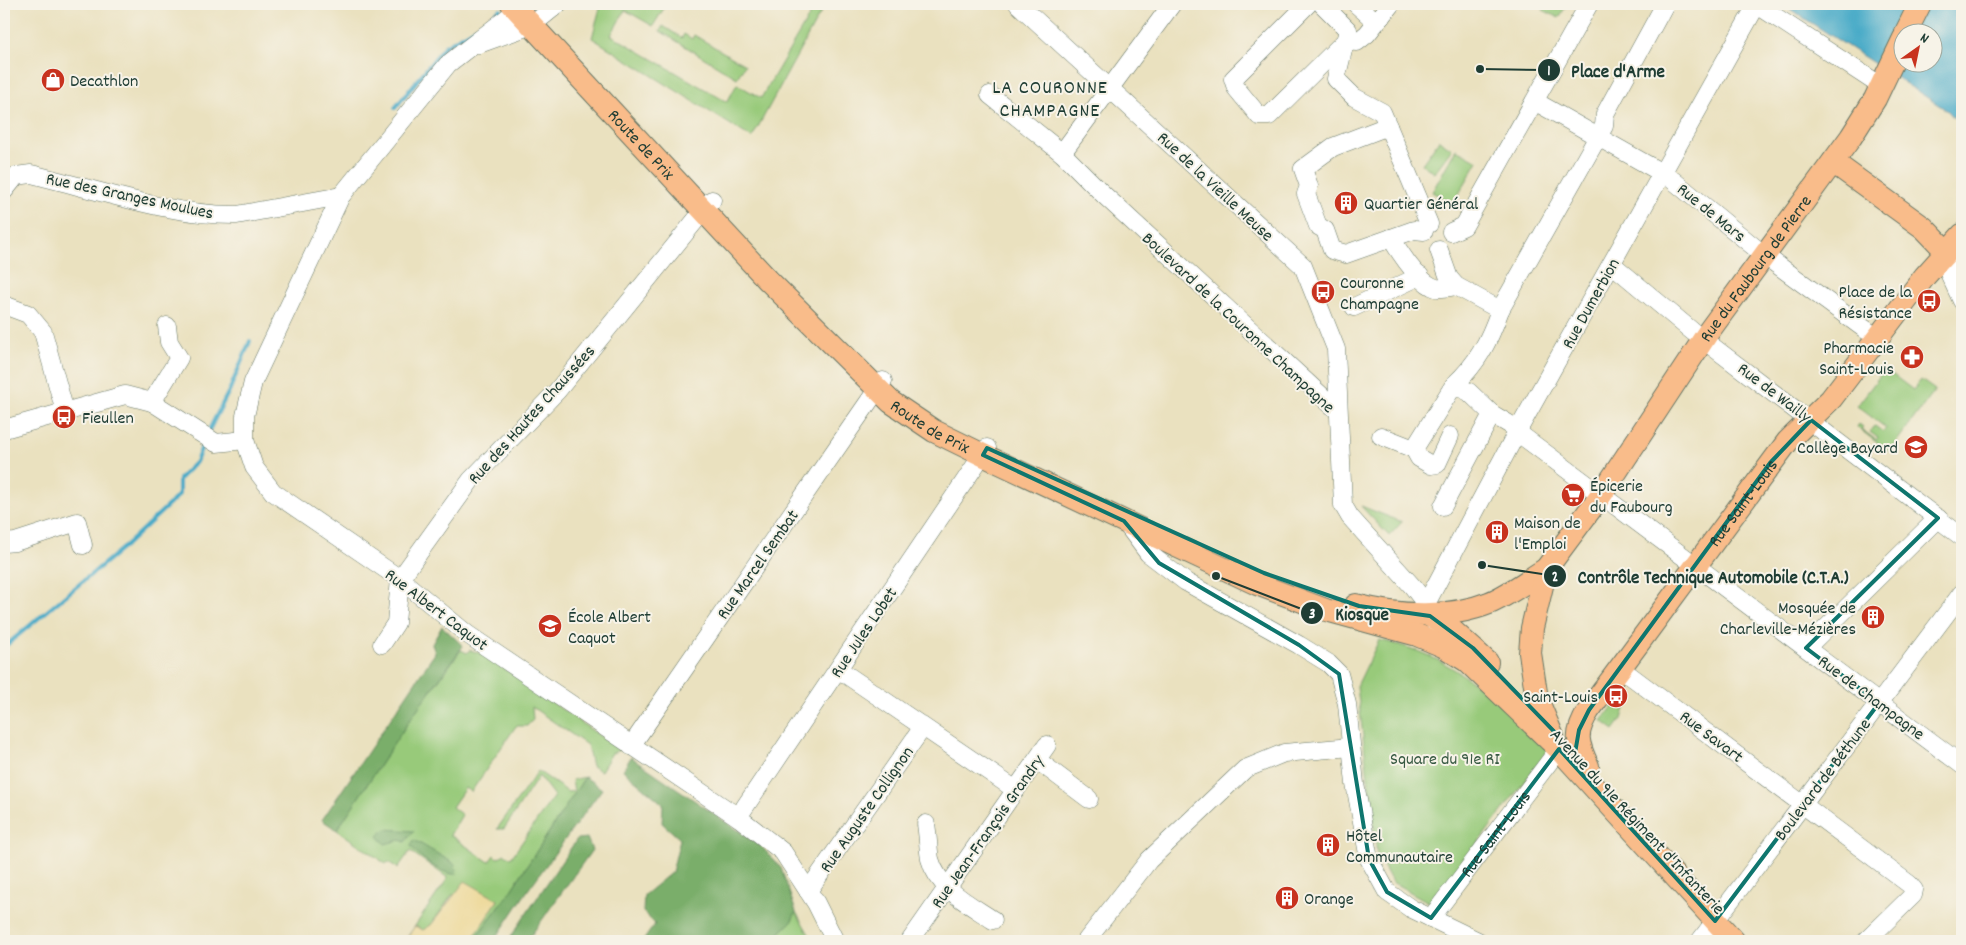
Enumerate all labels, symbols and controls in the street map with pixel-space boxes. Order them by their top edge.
north arrow [1894,22,1944,72]
text: N [1916,29,1932,49]
callout: Place d'Arme [1537,53,1675,87]
text: Place d'Arme [1571,60,1665,87]
text: 1 [1547,61,1551,83]
shop icon: Decathlon [40,67,66,93]
place label: Decathlon [70,70,138,95]
district label: LA COURONNE CHAMPAGNE [992,75,1108,126]
street label: Route de Prix [601,105,680,187]
street label: Rue de la Vieille Meuse [1150,127,1278,249]
street label: Rue des Granges Moulues [43,167,215,227]
street label: Rue de Mars [1671,178,1750,250]
building icon: Quartier Général [1333,190,1359,216]
street label: Rue du Faubourg de Pierre [1695,191,1819,348]
place label: Quartier Général [1364,193,1479,218]
street label: Boulevard de la Couronne Champagne [1135,227,1339,420]
street label: Rue Dumerbion [1557,254,1627,354]
place label: Couronne Champagne [1340,272,1419,318]
bus stop icon: Couronne Champagne [1310,279,1336,305]
place label: Place de la Résistance [1838,281,1913,327]
bus stop icon: Place de la Résistance [1916,288,1942,314]
place label: Pharmacie Saint-Louis [1819,337,1894,383]
street label: Rue des Hautes Chaussées [463,340,602,491]
pharmacy icon: Pharmacie Saint-Louis [1899,344,1925,370]
street label: Rue de Wailly [1731,358,1816,431]
street label: Route de Prix [884,395,973,462]
bus stop icon: Fieullen [51,404,77,430]
place label: Fieullen [82,407,134,432]
school or university icon: Collège Bayard [1903,434,1929,460]
place label: Collège Bayard [1797,437,1898,462]
street label: Rue Saint-Louis [1704,455,1785,553]
place label: Épicerie du Faubourg [1590,475,1673,521]
supermarket icon: Épicerie du Faubourg [1560,482,1586,508]
street label: Rue Marcel Sembat [712,505,806,625]
place label: Maison de l'Emploi [1514,512,1581,558]
building icon: Maison de l'Emploi [1484,519,1510,545]
callout: Contrôle Technique Automobile (C.T.A.) [1542,559,1858,593]
street label: Rue Albert Caquot [379,564,493,658]
text: Contrôle Technique Automobile (C.T.A.) [1577,566,1849,593]
text: 2 [1552,567,1558,589]
street label: Rue Jules Lobet [825,583,905,684]
callout: Kiosque [1300,596,1399,630]
place label: Mosquée de Charleville-Mézières [1720,597,1856,643]
text: Kiosque [1335,603,1389,630]
text: 3 [1309,604,1316,626]
building icon: Mosquée de Charleville-Mézières [1860,604,1886,630]
place label: École Albert Caquot [568,606,651,652]
school or university icon: École Albert Caquot [537,613,563,639]
street label: Rue de Champagne [1812,651,1929,747]
bus stop icon: Saint-Louis [1603,683,1629,709]
place label: Saint-Louis [1523,686,1598,711]
street label: Rue Savart [1673,706,1748,771]
street label: Boulevard de Béthune [1770,714,1878,847]
street label: Avenue du 91e Régiment d'Infanterie [1543,724,1729,921]
street label: Rue Auguste Collignon [815,742,921,879]
park label: Square du 91e RI [1390,748,1500,773]
street label: Rue Jean-François Grandry [926,750,1052,914]
street label: Rue Saint-Louis [1456,786,1538,884]
place label: Hôtel Communautaire [1346,825,1453,871]
building icon: Hôtel Communautaire [1315,832,1341,858]
building icon: Orange [1274,885,1300,911]
place label: Orange [1304,888,1354,913]

